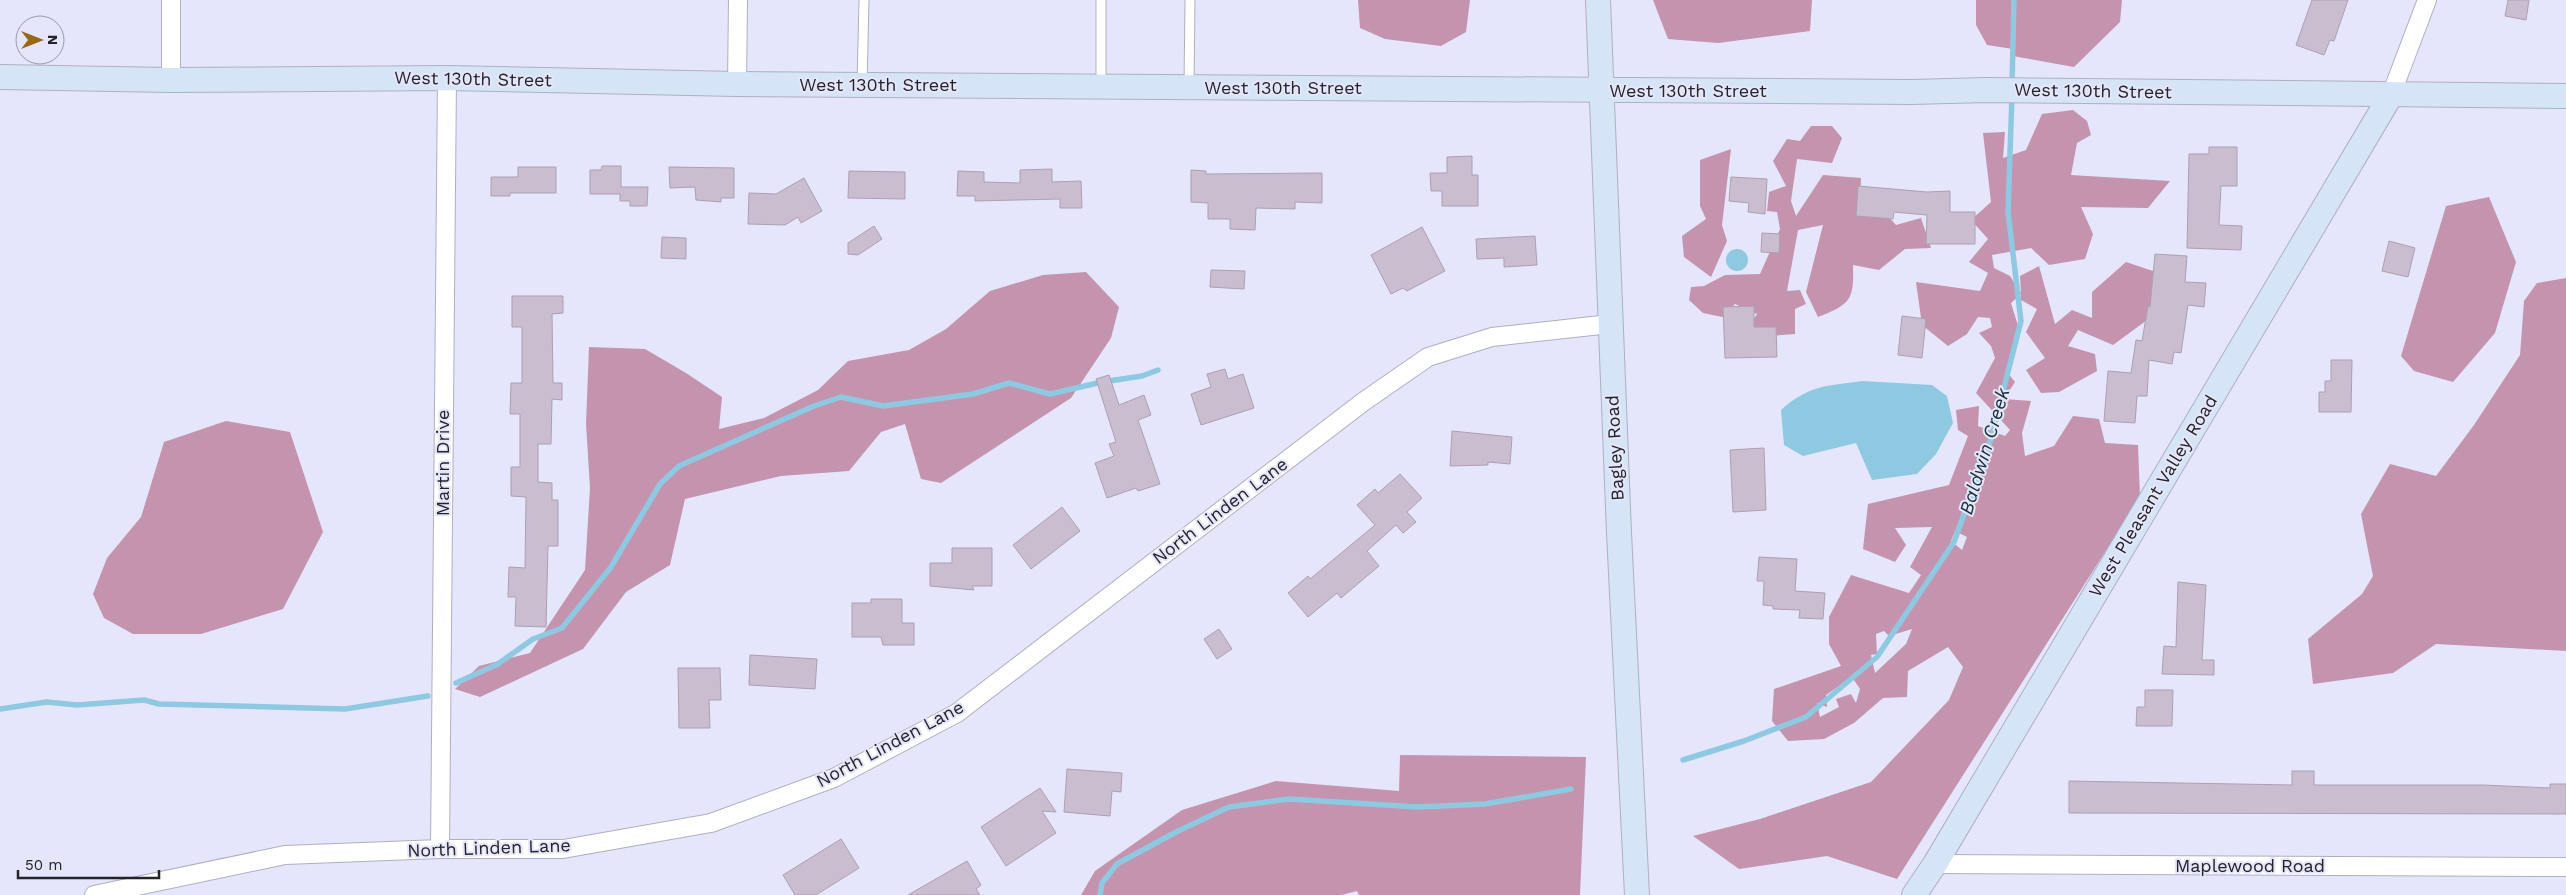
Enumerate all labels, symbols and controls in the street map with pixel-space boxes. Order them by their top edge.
north arrow [15,15,65,65]
text: N [45,35,61,45]
street label: West 130th Street [394,67,552,90]
street label: West 130th Street [799,74,957,95]
street label: West 130th Street [1204,77,1362,98]
street label: West 130th Street [2014,79,2172,102]
street label: West 130th Street [1609,80,1767,101]
water label: Baldwin Creek [1954,385,2015,517]
street label: West Pleasant Valley Road [2084,391,2221,600]
street label: Bagley Road [1601,395,1628,501]
street label: Martin Drive [432,410,453,516]
street label: North Linden Lane [1148,453,1291,568]
street label: North Linden Lane [813,696,967,791]
street label: North Linden Lane [407,834,571,861]
scale bar [18,848,159,880]
street label: Maplewood Road [2175,855,2325,876]
text: 50 m [25,856,62,874]

